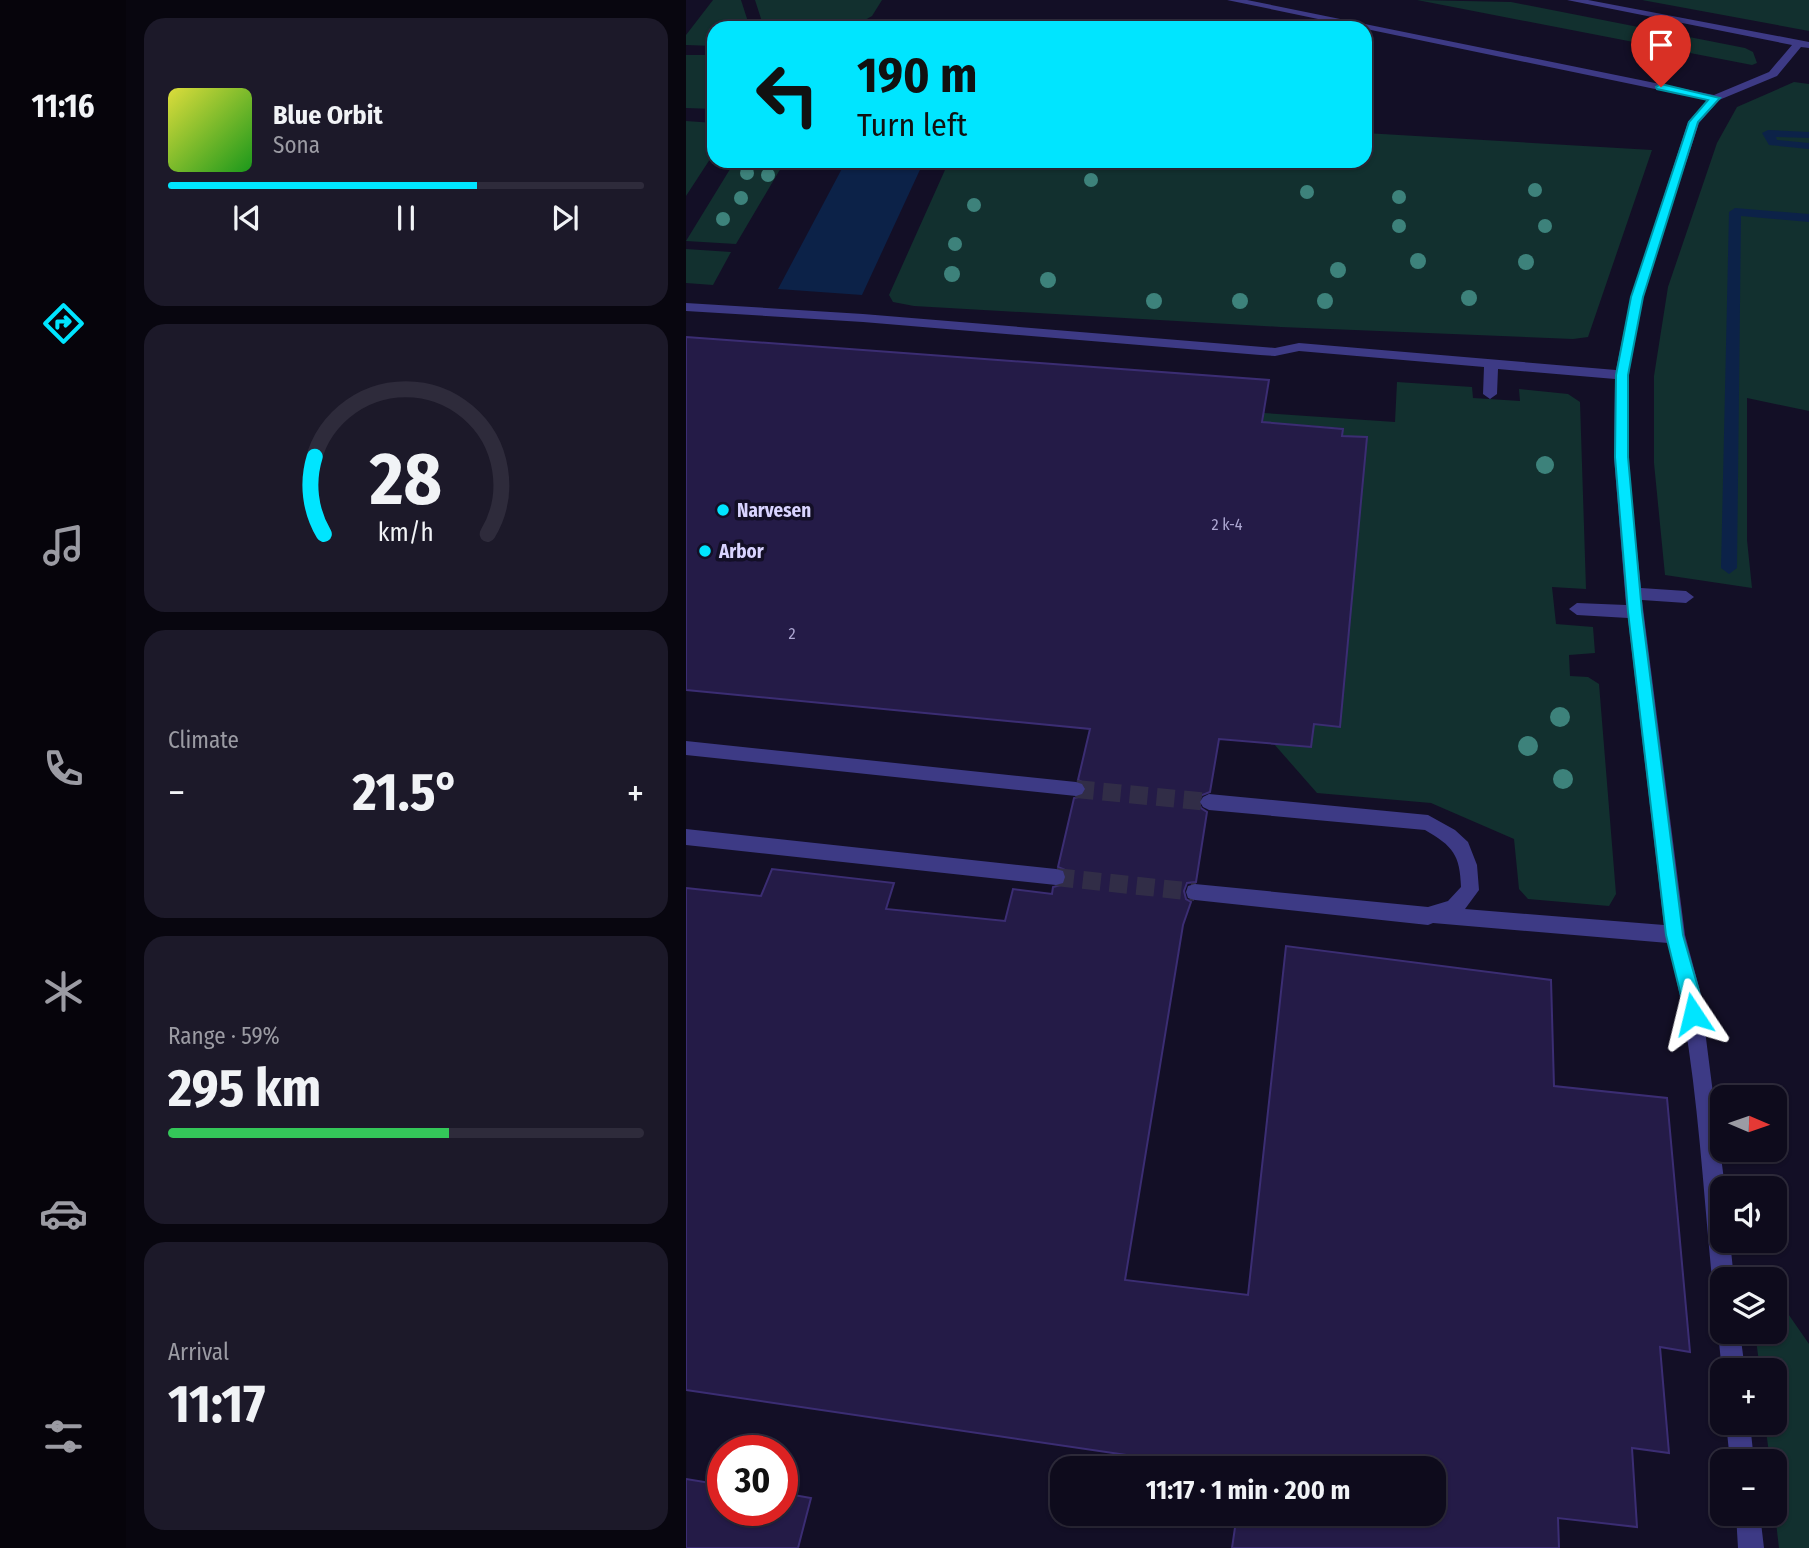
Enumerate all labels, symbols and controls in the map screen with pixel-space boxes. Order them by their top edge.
pin [1631,15,1691,87]
icon: arrive [1642,26,1680,64]
text: 190 m [857,46,977,105]
icon: left [742,49,833,140]
text: 11:16 [31,87,95,125]
text: Blue Orbit [273,100,383,131]
text: Turn left [857,106,967,144]
text: Sona [273,131,320,159]
icon: previous [228,199,266,237]
icon: pause [387,199,425,237]
icon: next [546,199,584,237]
icon: directions [39,299,88,348]
text: 28 [369,436,442,523]
place label: Narvesen [737,499,811,522]
marker: Narvesen [715,502,731,518]
house number: 2 k-4 [1211,515,1243,534]
text: km/h [378,518,434,548]
icon: music [39,521,88,570]
place label: Arbor [718,540,765,563]
marker: Arbor [697,543,713,559]
house number: 2 [788,624,796,643]
text: Climate [168,726,239,754]
icon: phone [39,744,88,793]
text: 21.5° [352,761,459,824]
text: − [168,770,185,816]
text: + [627,770,644,816]
icon: climate [39,967,88,1016]
position arrow [1656,977,1730,1051]
text: Range · 59% [168,1022,280,1050]
text: 295 km [168,1057,321,1120]
north arrow [1710,1085,1787,1162]
map controls [1710,1085,1787,1526]
button: sound [1710,1176,1787,1253]
icon: car [39,1189,88,1238]
button: layers [1710,1267,1787,1344]
text: Arrival [168,1338,229,1366]
button: + [1710,1358,1787,1435]
text: 11:17 [168,1373,265,1436]
icon: filters [39,1412,88,1461]
speed limit sign: 30 [707,1435,798,1526]
button: − [1710,1449,1787,1526]
text: 11:17 · 1 min · 200 m [1146,1475,1350,1506]

